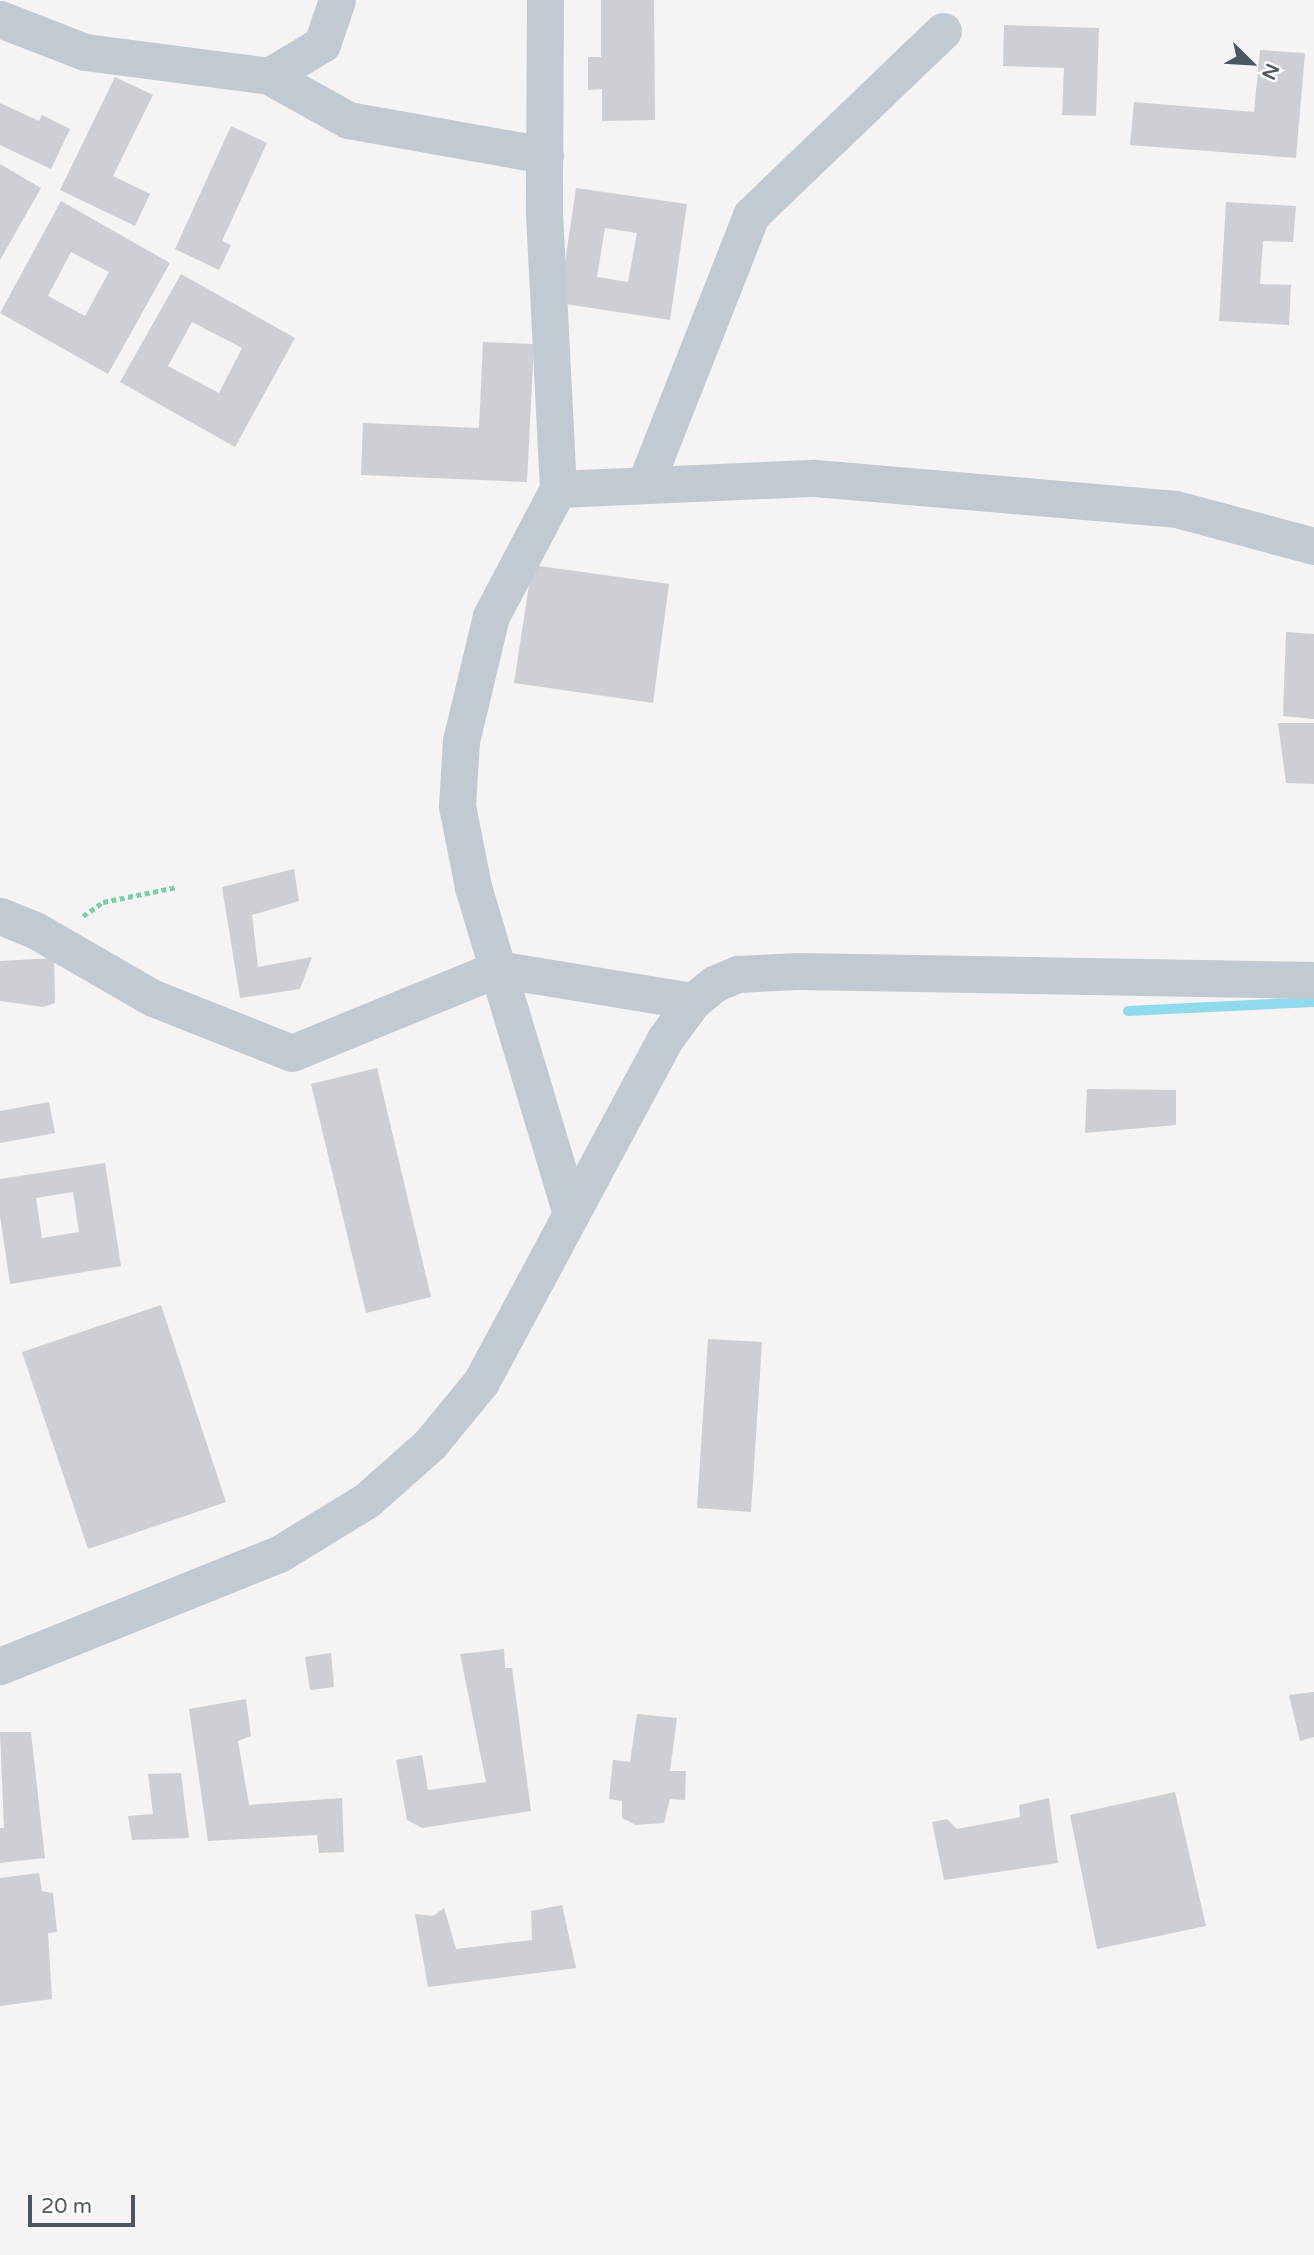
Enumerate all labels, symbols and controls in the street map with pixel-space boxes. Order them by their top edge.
north arrow [1216,28,1286,98]
text: N [1257,60,1283,83]
scale bar [32,2182,138,2226]
text: 20 m [41,2194,92,2219]

